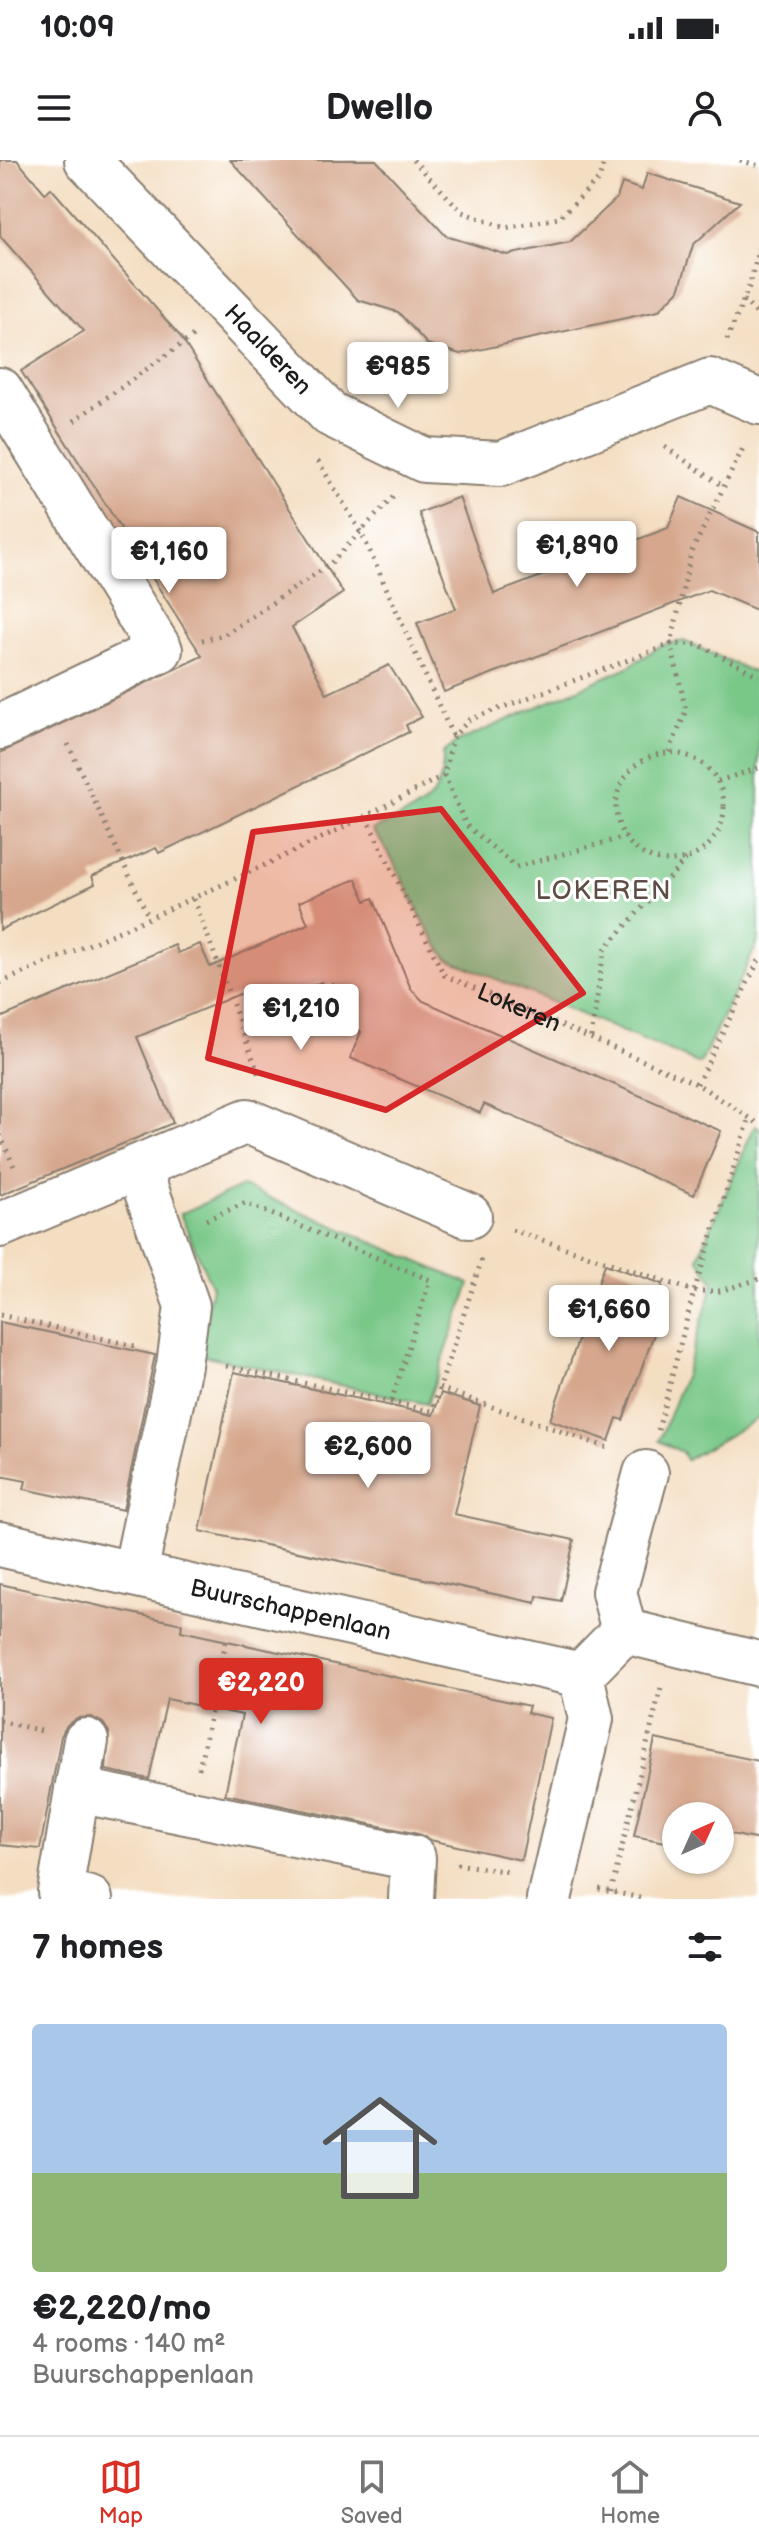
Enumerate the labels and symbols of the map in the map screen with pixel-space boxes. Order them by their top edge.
street label: Haalderen [218,298,318,400]
pin: €985 [351,342,445,410]
pin: €1,890 [512,521,642,589]
pin: €1,160 [104,527,234,595]
district label: LOKEREN [535,876,673,907]
street label: Lokeren [473,977,565,1038]
pin: €1,210 [236,984,366,1052]
pin: €1,660 [544,1285,674,1353]
pin: €2,600 [303,1422,433,1490]
street label: Buurschappenlaan [188,1573,394,1646]
pin: €2,220 [196,1658,326,1726]
north arrow [662,1802,734,1874]

